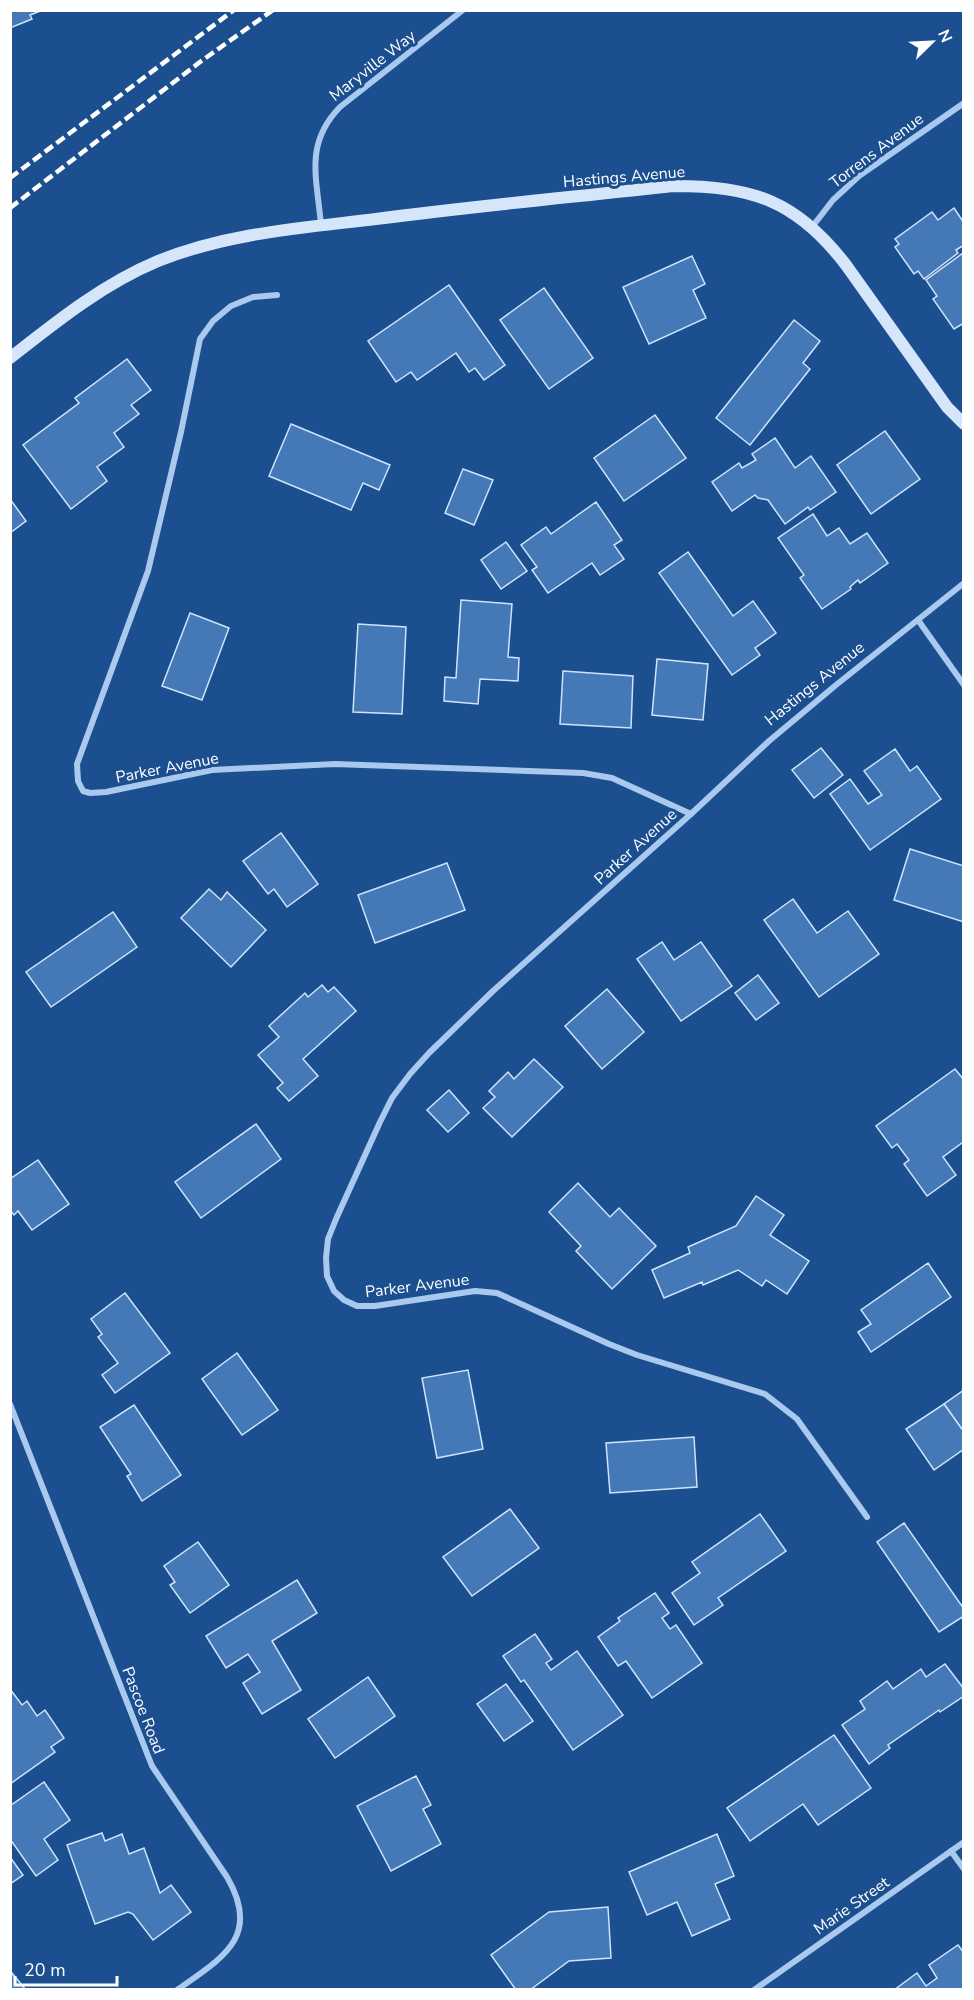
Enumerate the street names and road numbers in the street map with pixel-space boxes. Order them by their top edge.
street label: Maryville Way [325,25,421,107]
street label: Torrens Avenue [825,108,928,193]
street label: Hastings Avenue [562,161,686,193]
street label: Hastings Avenue [760,637,869,731]
street label: Parker Avenue [114,747,221,789]
street label: Parker Avenue [589,804,682,890]
street label: Parker Avenue [364,1269,470,1303]
street label: Pascoe Road [116,1664,170,1757]
street label: Marie Street [809,1871,894,1940]

